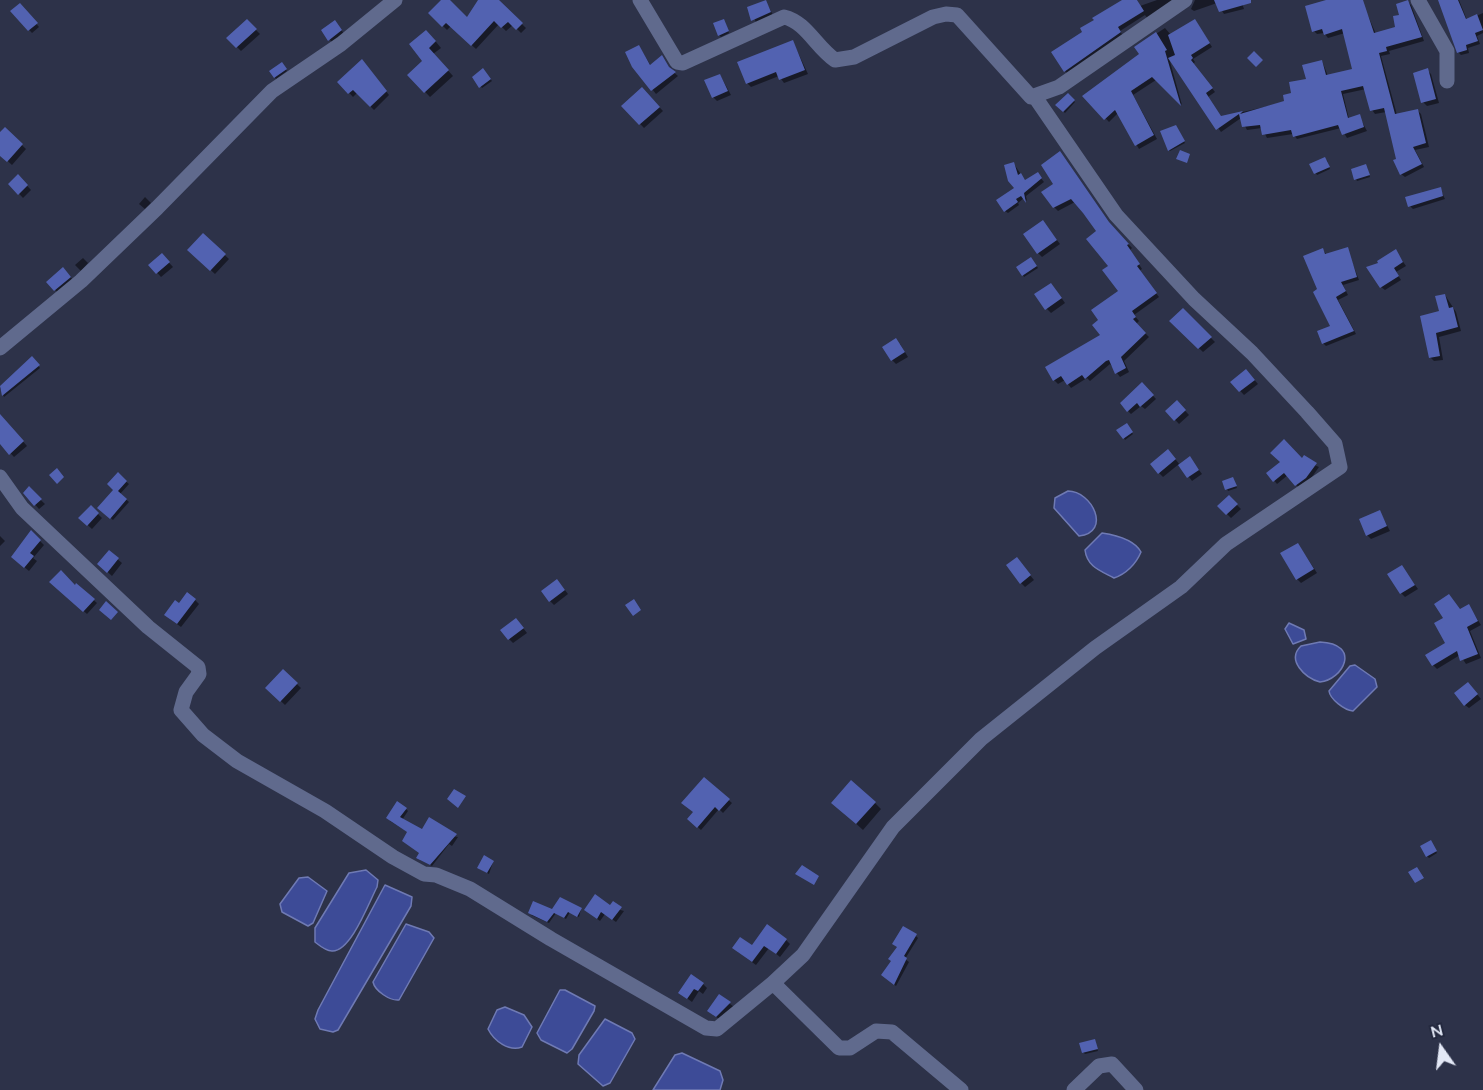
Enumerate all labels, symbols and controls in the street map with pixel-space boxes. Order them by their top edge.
north arrow [1411,1018,1471,1078]
text: N [1428,1019,1445,1042]

